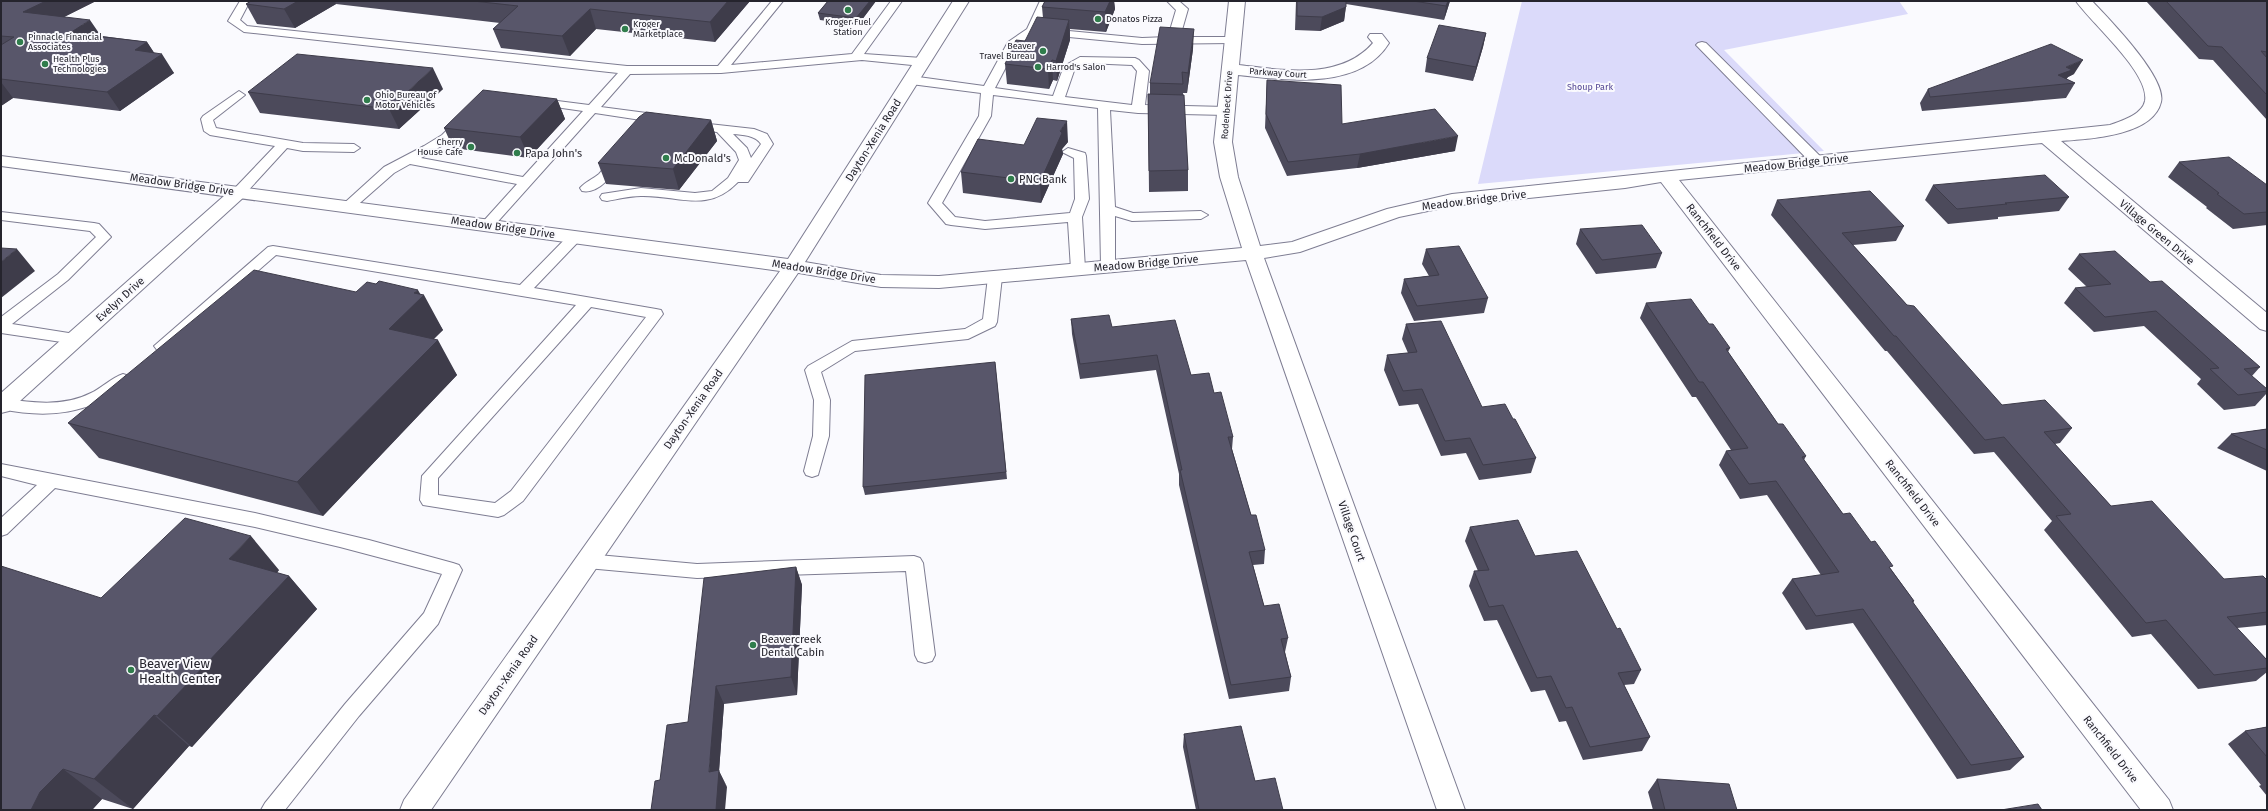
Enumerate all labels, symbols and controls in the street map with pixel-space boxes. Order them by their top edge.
marker: Kroger Fuel Station [843,5,853,15]
marker: Donatos Pizza [1093,14,1103,24]
place label: Donatos Pizza [1106,14,1163,24]
place label: Kroger Fuel Station [825,17,871,37]
place label: Kroger Marketplace [633,19,683,39]
marker: Kroger Marketplace [620,24,630,34]
place label: Pinnacle Financial Associates [28,32,102,52]
marker: Pinnacle Financial Associates [15,37,25,47]
place label: Beaver Travel Bureau [980,41,1036,61]
marker: Beaver Travel Bureau [1038,46,1048,56]
place label: Health Plus Technologies [53,54,106,74]
marker: Health Plus Technologies [40,59,50,69]
marker: Harrod's Salon [1033,62,1043,72]
place label: Harrod's Salon [1046,62,1106,72]
street label: Parkway Court [1249,66,1308,80]
street label: Rodenbeck Drive [1220,70,1234,140]
park label: Shoup Park [1567,82,1613,92]
place label: Ohio Bureau of Motor Vehicles [375,90,437,110]
marker: Ohio Bureau of Motor Vehicles [362,95,372,105]
street label: Dayton-Xenia Road [843,97,904,184]
place label: Cherry House Cafe [417,137,464,157]
marker: Cherry House Cafe [466,142,476,152]
place label: Papa John's [525,147,582,160]
marker: Papa John's [512,148,522,158]
place label: McDonald's [674,152,731,165]
street label: Meadow Bridge Drive [1743,152,1849,175]
marker: McDonald's [661,153,671,163]
street label: Meadow Bridge Drive [129,171,235,198]
place label: PNC Bank [1019,173,1067,186]
marker: PNC Bank [1006,174,1016,184]
street label: Meadow Bridge Drive [1421,188,1527,213]
street label: Village Green Drive [2117,197,2197,268]
street label: Ranchfield Drive [1683,201,1744,273]
street label: Meadow Bridge Drive [450,214,556,241]
street label: Meadow Bridge Drive [1093,252,1199,275]
street label: Meadow Bridge Drive [771,257,877,286]
street label: Evelyn Drive [93,274,147,325]
street label: Dayton-Xenia Road [661,367,726,452]
street label: Ranchfield Drive [1882,457,1943,529]
street label: Village Court [1335,499,1368,563]
street label: Dayton-Xenia Road [476,633,541,718]
place label: Beavercreek Dental Cabin [761,633,825,659]
marker: Beavercreek Dental Cabin [748,640,758,650]
place label: Beaver View Health Center [139,656,220,686]
marker: Beaver View Health Center [126,665,136,675]
street label: Ranchfield Drive [2080,713,2141,785]

